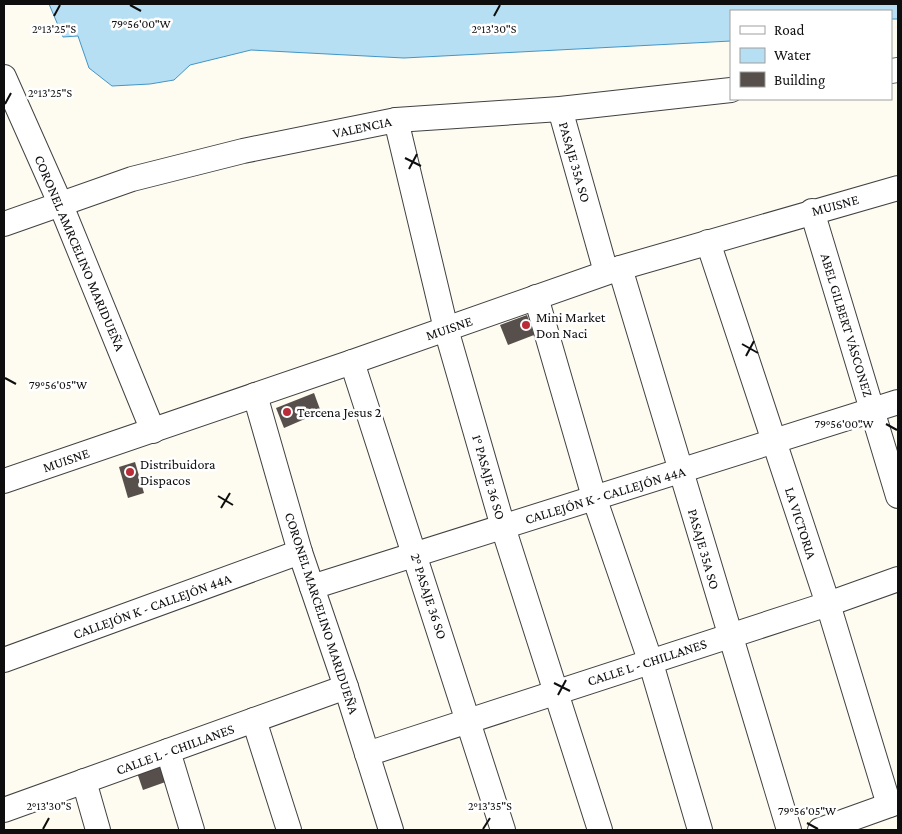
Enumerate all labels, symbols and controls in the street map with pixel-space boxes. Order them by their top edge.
legend [730,10,892,100]
text: 79°56'00"W [112,17,170,31]
text: 2°13'25"S [32,22,76,36]
text: 2°13'30"S [472,22,517,36]
text: Road [774,22,805,38]
text: Water [774,47,811,63]
text: Building [774,72,825,89]
text: 2°13'25"S [28,86,72,100]
street label: VALENCIA [331,113,393,141]
street label: PASAJE 35A SO [556,120,594,204]
street label: CORONEL AMRCELINO MARIDUEÑA [31,153,129,353]
street label: MUISNE [810,191,861,219]
street label: ABEL GILBERT VÁSCONEZ [818,251,876,399]
place label: Mini Market Don Naci [536,309,606,341]
street label: MUISNE [424,312,475,343]
marker: Mini Market Don Naci [520,319,532,331]
text: 79°56'05"W [29,378,87,392]
place label: Tercena Jesus 2 [297,404,382,420]
marker: Tercena Jesus 2 [281,406,293,418]
text: 79°56'00"W [815,417,873,431]
street label: 1° PASAJE 36 SO [469,433,509,521]
street label: MUISNE [41,444,92,475]
place label: Distribuidora Dispacos [140,456,216,488]
street label: CALLEJÓN K - CALLEJÓN 44A [523,463,687,527]
marker: Distribuidora Dispacos [124,466,136,478]
street label: LA VICTORIA [782,485,820,561]
street label: PASAJE 35A SO [685,507,723,591]
street label: CORONEL MARCELINO MARIDUEÑA [282,510,362,716]
street label: 2° PASAJE 36 SO [408,551,450,641]
street label: CALLEJÓN K - CALLEJÓN 44A [71,570,233,642]
street label: CALLE L - CHILLANES [585,635,709,689]
street label: CALLE L - CHILLANES [114,720,237,778]
text: 2°13'30"S [27,799,72,813]
text: 2°13'35"S [468,799,512,813]
text: 79°56'05"W [778,804,836,818]

